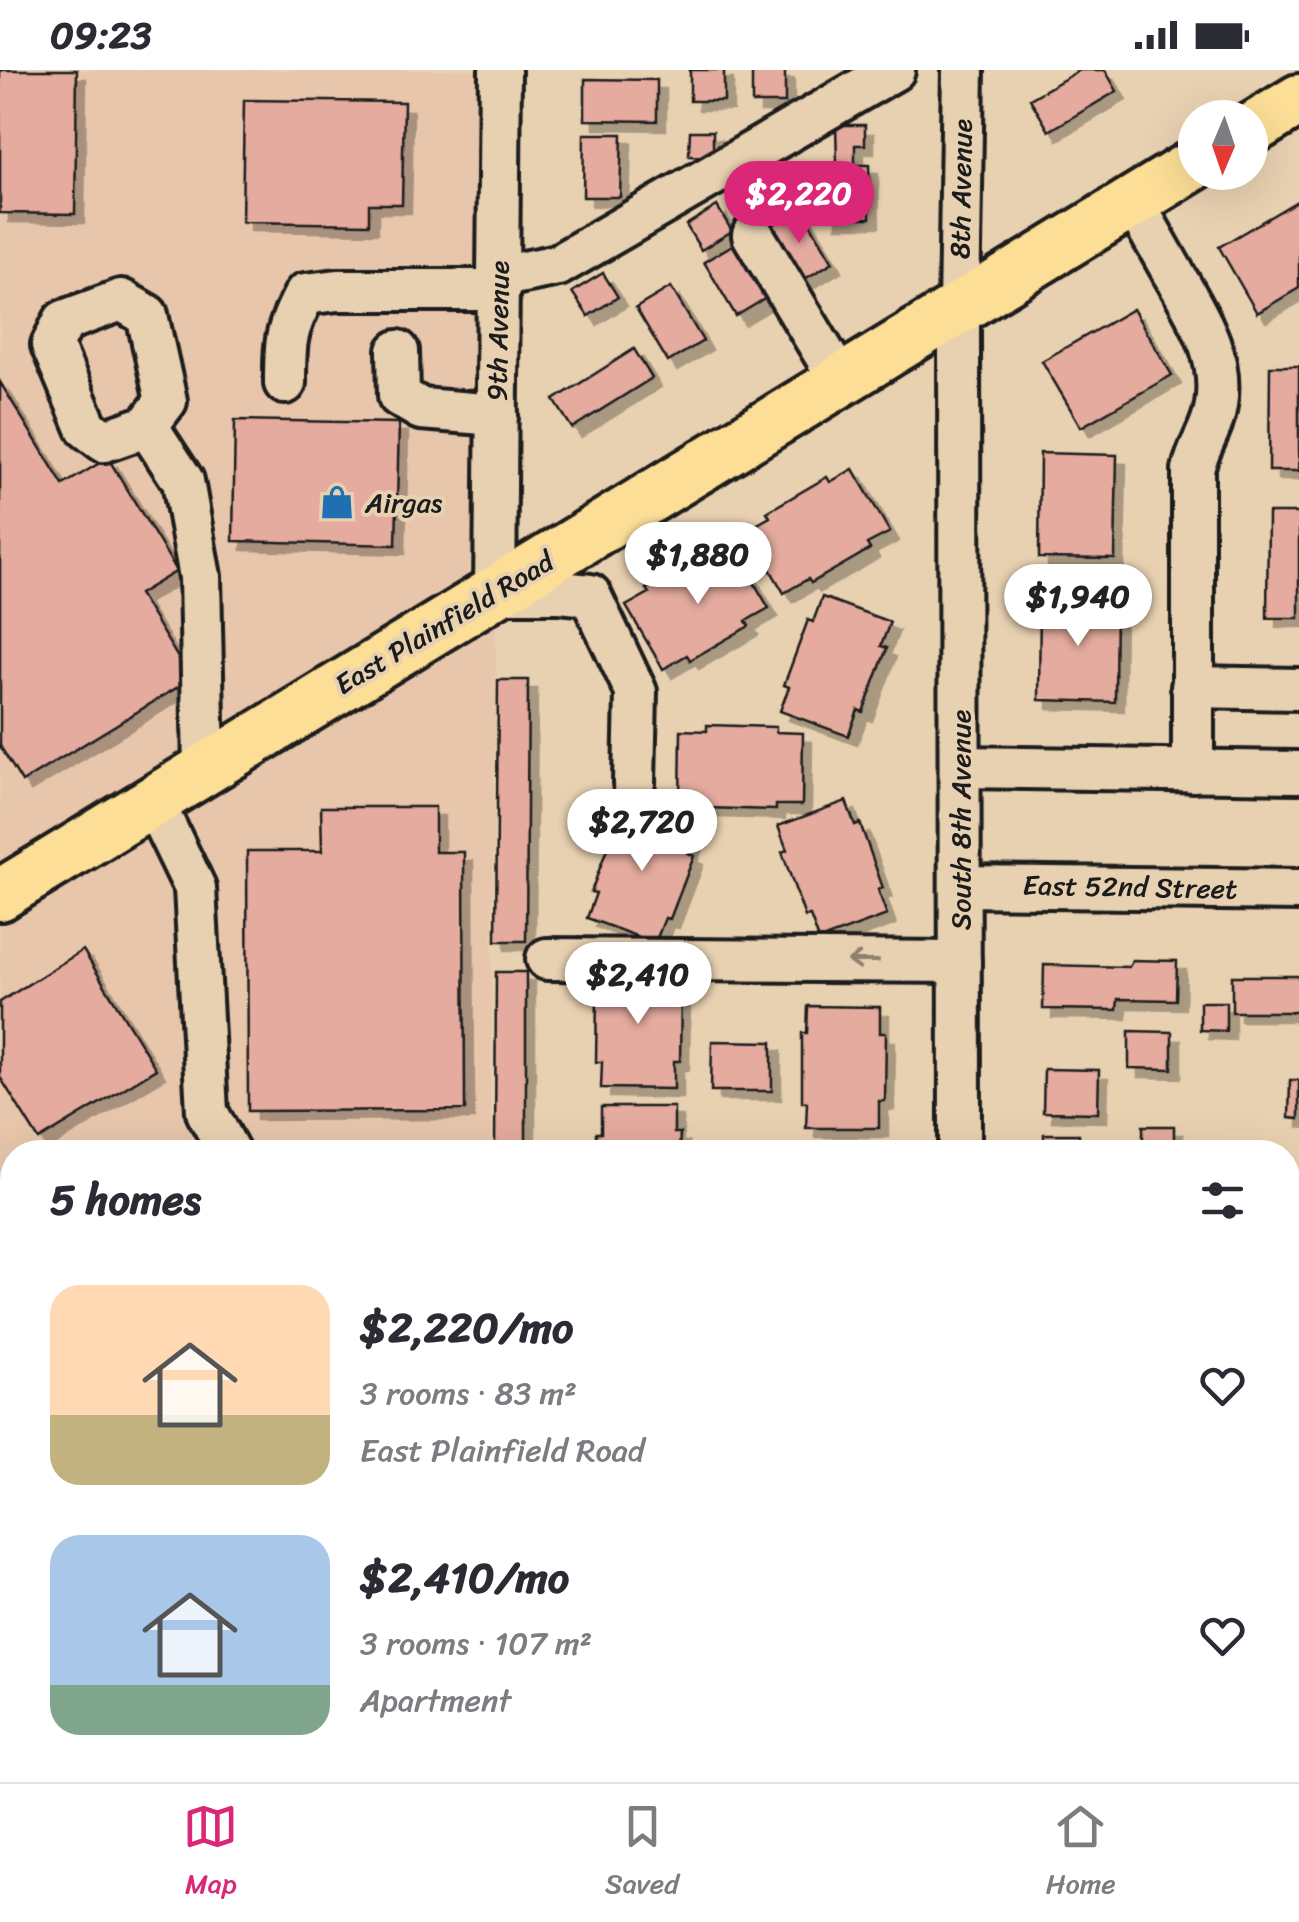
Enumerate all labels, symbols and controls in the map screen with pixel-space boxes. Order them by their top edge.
text: 09:23 [50,2,152,69]
north arrow [1178,100,1268,190]
map controls [1178,100,1268,190]
street label: 8th Avenue [935,118,987,260]
pin: $2,220 [718,161,880,246]
text: $2,220 [746,165,852,222]
street label: 9th Avenue [472,260,524,402]
place label: Airgas [364,478,443,527]
shop icon: Airgas [318,483,356,521]
pin: $1,880 [617,522,779,607]
text: $1,880 [647,526,749,583]
street label: East Plainfield Road [325,537,565,708]
pin: $1,940 [997,564,1159,649]
text: $1,940 [1026,568,1130,625]
street label: South 8th Avenue [936,710,985,930]
pin: $2,720 [561,789,723,874]
text: $2,720 [589,793,695,850]
street label: East 52nd Street [1022,861,1238,913]
pin: $2,410 [557,942,719,1027]
text: $2,410 [587,946,689,1003]
one-way arrow [847,952,879,971]
text: 5 homes [50,1163,201,1237]
icon: filters [1195,1173,1250,1228]
text: $2,220/mo [360,1291,573,1365]
icon: home [130,1325,250,1445]
icon: heart [1195,1358,1250,1413]
text: 3 rooms · 83 m² [360,1365,577,1422]
text: East Plainfield Road [360,1422,645,1479]
text: $2,410/mo [360,1541,569,1615]
icon: home [130,1575,250,1695]
icon: heart [1195,1608,1250,1663]
text: 3 rooms · 107 m² [360,1615,592,1672]
text: Apartment [360,1672,511,1729]
tab: Map [183,1799,238,1908]
tab: Saved [605,1799,679,1908]
tab: Home [1046,1799,1116,1908]

